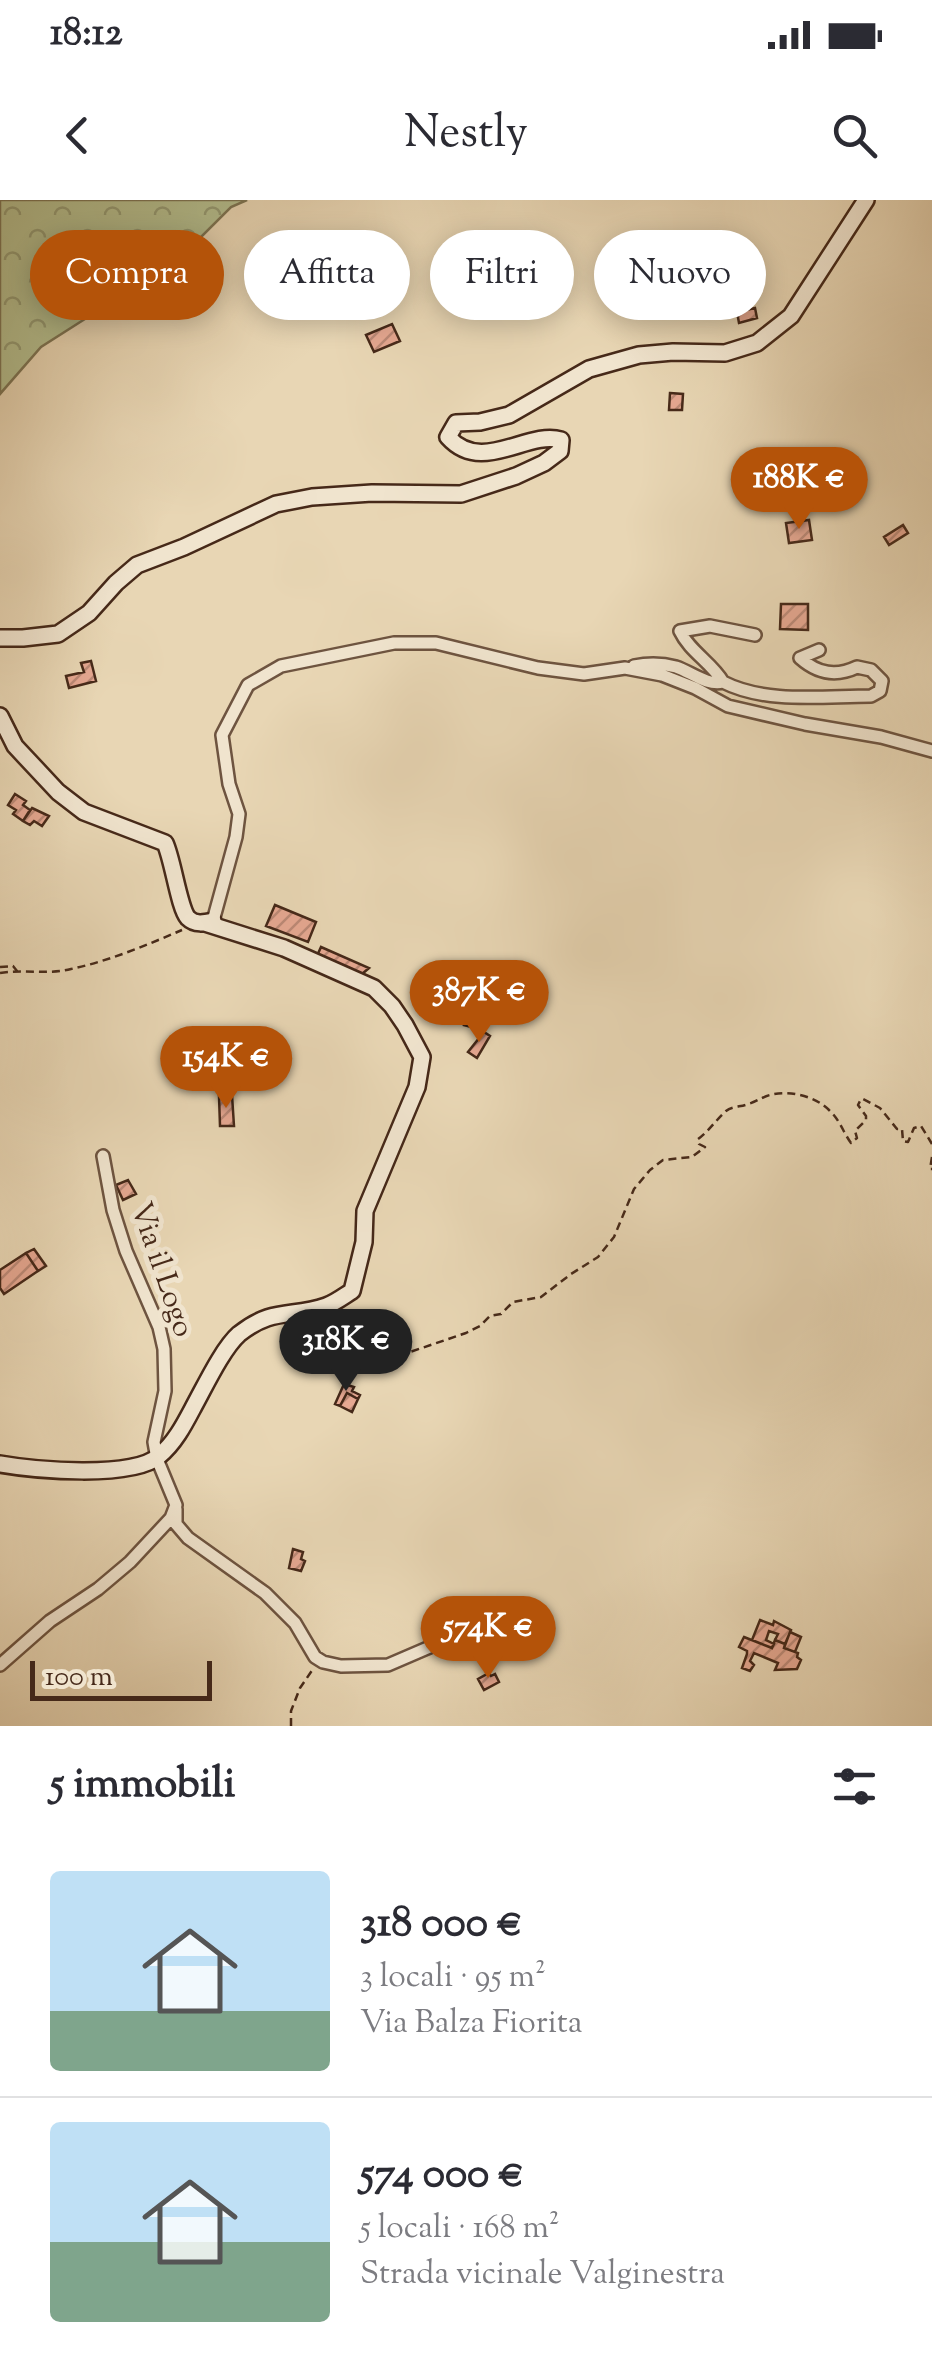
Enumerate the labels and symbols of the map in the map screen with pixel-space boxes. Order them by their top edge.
pin: 188K € [718,447,880,532]
pin: 387K € [398,960,560,1045]
pin: 154K € [145,1026,307,1111]
street label: Via il Logo [118,1197,204,1343]
pin: 318K € [265,1309,427,1394]
pin: 574K € [407,1596,569,1681]
scale bar [30,1656,212,1700]

